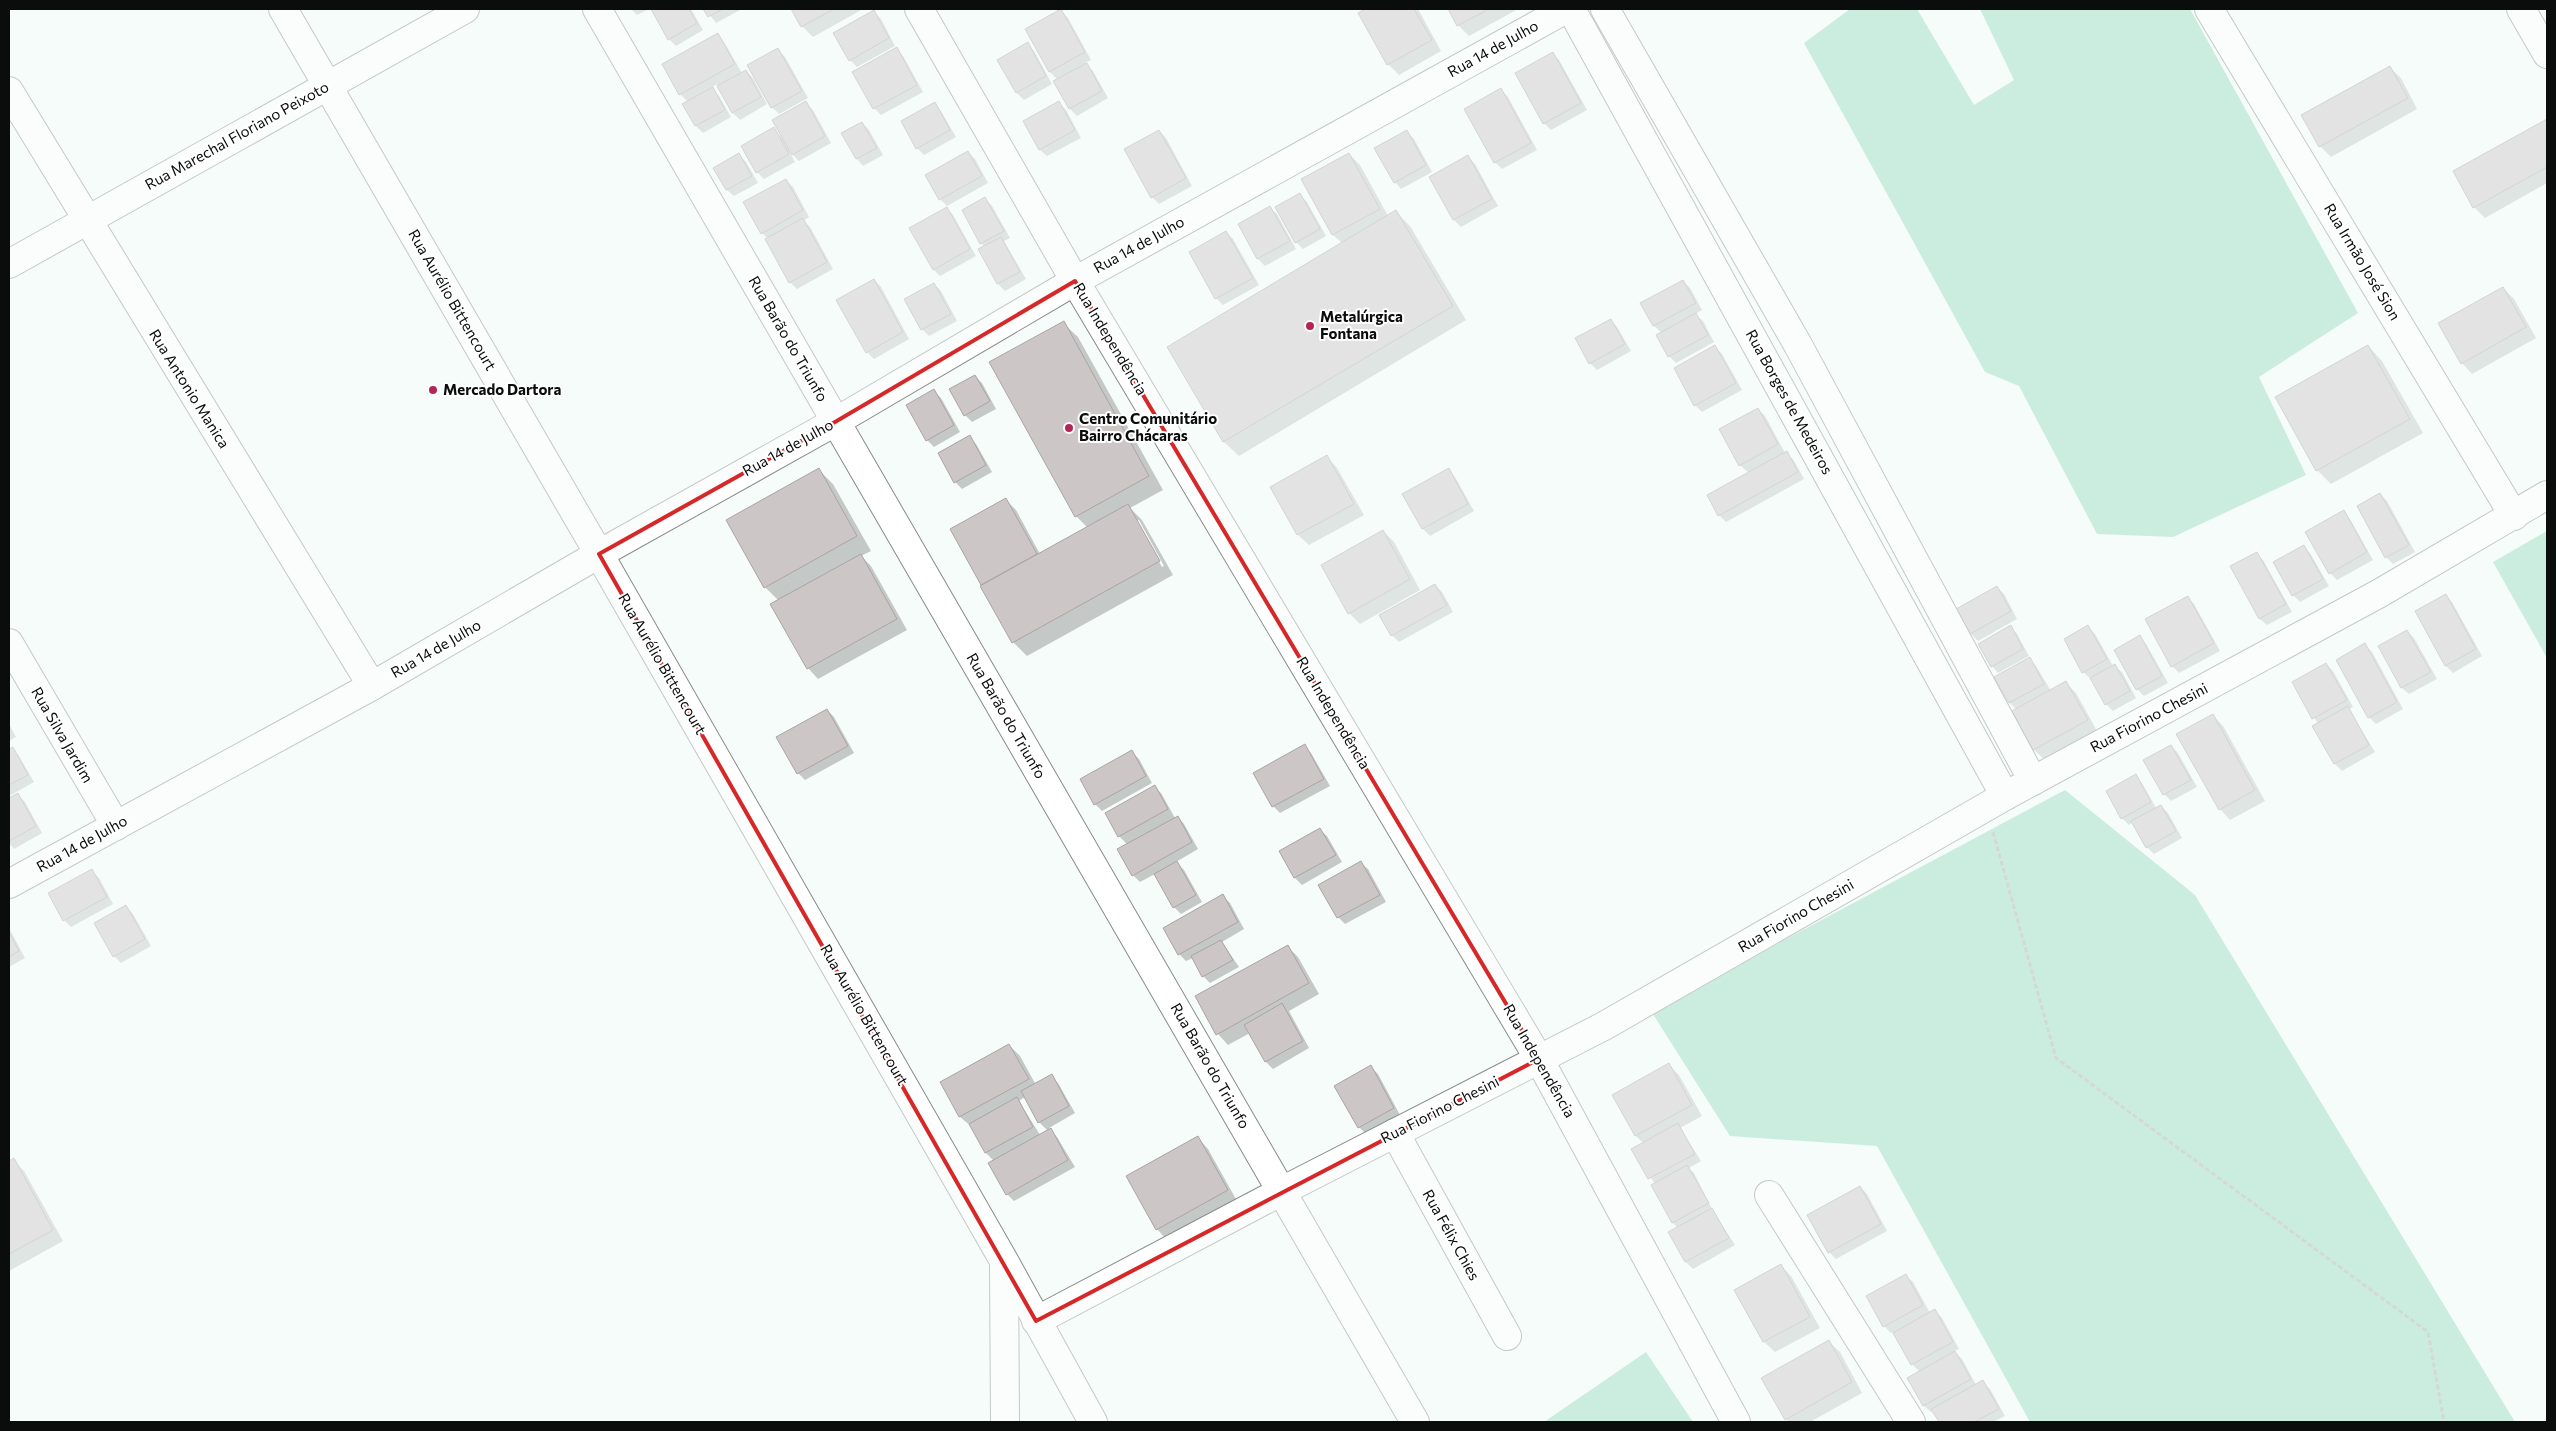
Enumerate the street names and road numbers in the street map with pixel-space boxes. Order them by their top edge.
street label: Rua 14 de Julho [1444,16,1541,80]
street label: Rua Marechal Floriano Peixoto [142,77,332,193]
street label: Rua Irmão José Sion [2321,200,2405,323]
street label: Rua 14 de Julho [1090,212,1187,276]
street label: Rua Aurélio Bittencourt [405,226,501,373]
street label: Rua Barão do Triunfo [746,272,832,405]
street label: Rua Independência [1070,279,1152,398]
street label: Rua Antonio Manica [146,326,234,451]
street label: Rua Borges de Medeiros [1743,326,1837,477]
street label: Rua 14 de Julho [739,415,836,479]
street label: Rua Aurélio Bittencourt [615,590,711,737]
street label: Rua 14 de Julho [387,615,484,681]
street label: Rua Barão do Triunfo [964,649,1050,782]
street label: Rua Independência [1293,653,1375,772]
street label: Rua Fiorino Chesini [2087,678,2210,756]
street label: Rua Silva Jardim [28,684,97,785]
street label: Rua 14 de Julho [33,811,130,875]
street label: Rua Fiorino Chesini [1734,875,1857,956]
street label: Rua Aurélio Bittencourt [817,941,913,1088]
street label: Rua Barão do Triunfo [1168,999,1254,1132]
street label: Rua Independência [1500,1001,1580,1120]
street label: Rua Fiorino Chesini [1377,1071,1502,1147]
street label: Rua Félix Chies [1419,1186,1484,1283]

